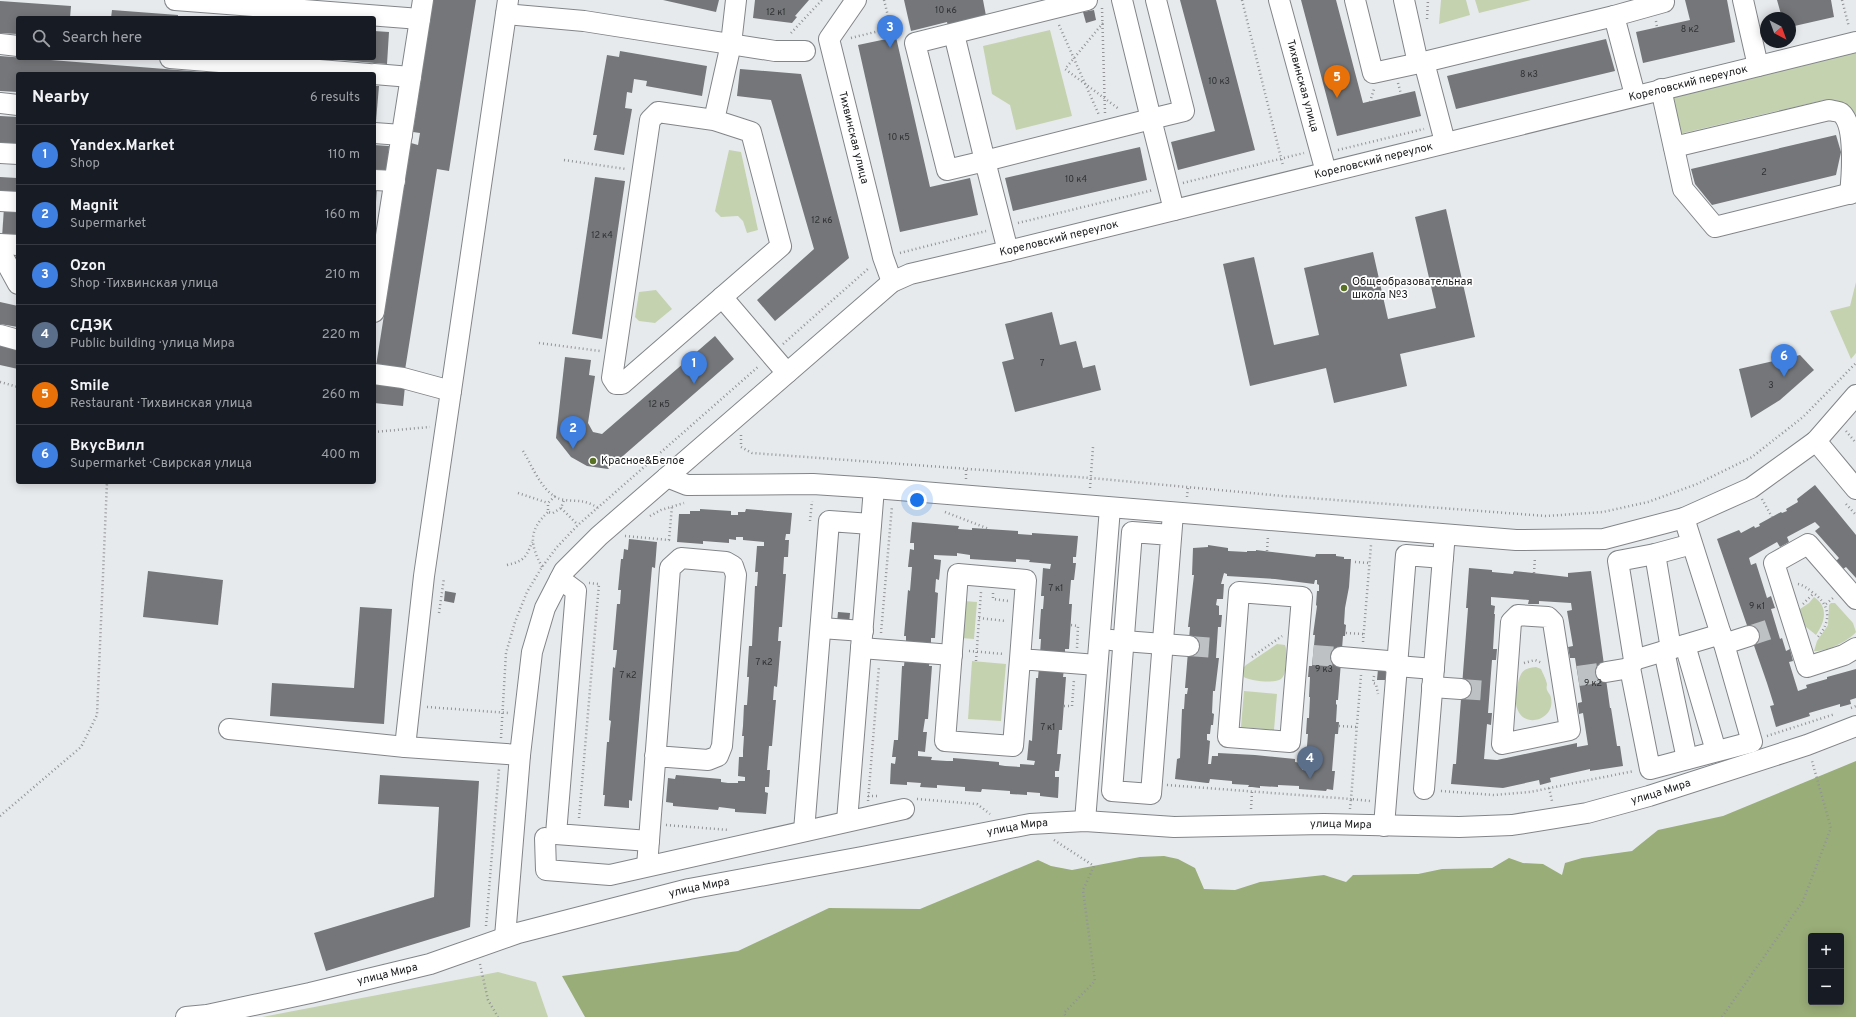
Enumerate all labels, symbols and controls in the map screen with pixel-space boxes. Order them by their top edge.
house number: 10 к6 [935,5,957,16]
house number: 12 к1 [766,7,786,18]
north arrow [1760,12,1796,48]
pin: 3 [877,15,903,48]
search box [16,16,376,60]
house number: 8 к2 [1681,24,1699,35]
icon: search [30,27,52,49]
text: Search here [62,29,142,48]
street label: Тихвинская улица [1283,38,1322,134]
street label: Кореловский переулок [1627,62,1749,105]
pin: 5 [1324,65,1350,98]
house number: 8 к3 [1520,69,1538,80]
house number: 10 к3 [1208,76,1230,87]
text: Nearby [32,87,89,109]
text: 6 results [310,90,360,106]
street label: Тихвинская улица [835,90,872,186]
house number: 10 к5 [888,132,910,143]
text: Yandex.Market [70,137,175,156]
street label: Кореловский переулок [1313,140,1434,182]
text: 1 [42,147,48,163]
text: 110 m [328,147,360,163]
text: Shop [70,156,100,172]
house number: 2 [1761,167,1767,178]
house number: 10 к4 [1065,174,1087,185]
text: Magnit [70,197,118,216]
text: 2 [41,207,49,223]
text: 160 m [325,207,360,223]
house number: 12 к6 [811,215,833,226]
text: Supermarket [70,216,146,232]
street label: Кореловский переулок [998,217,1120,260]
house number: 12 к4 [591,230,613,241]
text: Ozon [70,257,106,276]
text: 3 [41,267,49,283]
text: 210 m [325,267,360,283]
place label: Общеобразовательная школа №3 [1352,275,1472,302]
text: Shop · Тихвинская улица [70,276,218,292]
marker: Общеобразовательная школа №3 [1339,283,1349,293]
text: СДЭК [70,317,113,336]
text: 4 [41,327,49,343]
text: 220 m [322,327,360,343]
text: Public building · улица Мира [70,336,235,352]
pin: 6 [1771,344,1797,377]
pin: 1 [681,351,707,384]
house number: 7 [1040,358,1045,369]
text: Smile [70,377,109,396]
house number: 3 [1768,380,1774,391]
text: 5 [41,387,49,403]
text: 260 m [322,387,360,403]
text: Restaurant · Тихвинская улица [70,396,252,412]
house number: 12 к5 [648,399,670,410]
pin: 2 [560,416,586,449]
text: ВкусВилл [70,437,145,456]
text: 6 [41,447,49,463]
text: 400 m [321,447,360,463]
place label: Красное&Белое [601,454,684,468]
text: Supermarket · Свирская улица [70,456,252,472]
marker: Красное&Белое [588,456,598,466]
your location [907,490,927,510]
house number: 7 к1 [1049,583,1063,594]
house number: 9 к1 [1749,601,1765,612]
house number: 7 к2 [755,657,773,668]
house number: 9 к3 [1315,664,1333,675]
house number: 7 к2 [619,670,637,681]
house number: 9 к2 [1584,678,1602,689]
house number: 7 к1 [1041,722,1055,733]
pin: 4 [1297,746,1323,779]
street label: улица Мира [1629,776,1693,808]
street label: улица Мира [986,816,1049,839]
street label: улица Мира [1310,817,1372,832]
street label: улица Мира [667,875,731,901]
map controls [1808,933,1844,1005]
button: + [1808,933,1844,969]
street label: улица Мира [356,960,419,988]
button: − [1808,969,1844,1005]

